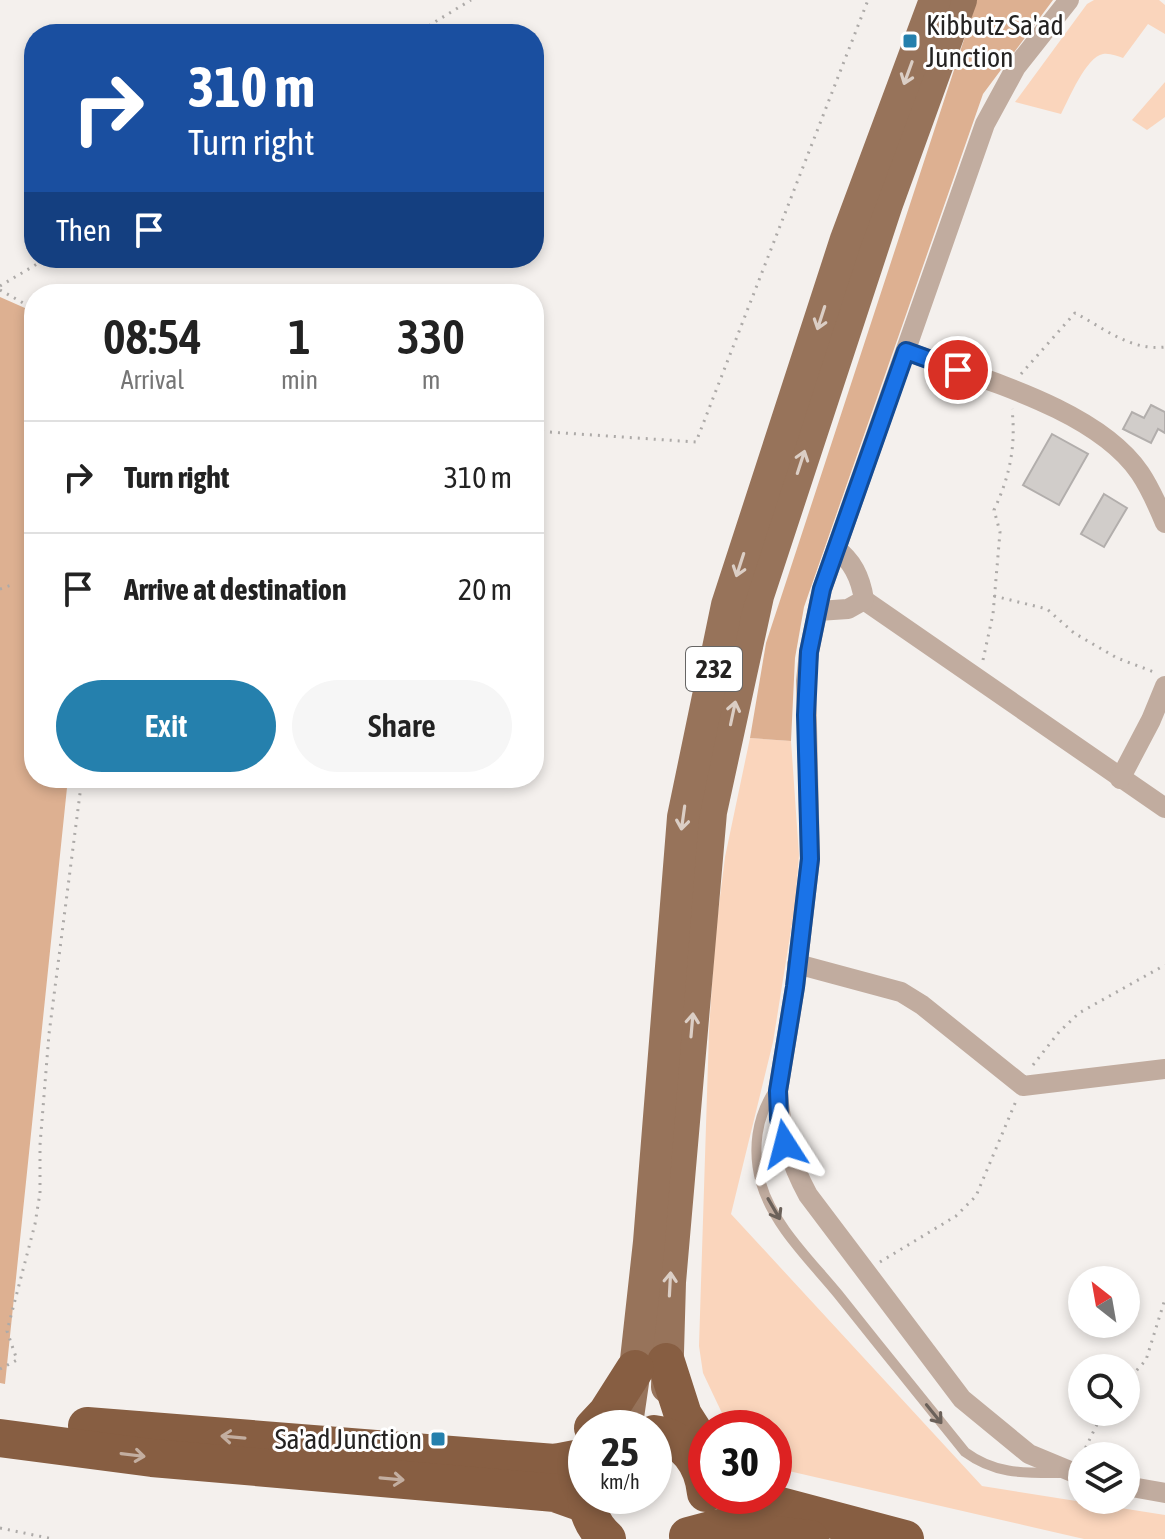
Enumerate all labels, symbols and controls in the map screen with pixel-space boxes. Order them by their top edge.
place label: Kibbutz Sa'ad Junction [926,9,1064,73]
marker: Kibbutz Sa'ad Junction [901,32,919,50]
text: 310 m [188,55,315,119]
icon: right [56,56,160,160]
one-way arrow [900,60,914,85]
text: Turn right [188,121,315,163]
icon: arrive [127,208,171,252]
text: Then [56,213,111,247]
one-way arrow [812,305,827,330]
text: 08:54 [103,309,202,364]
text: 1 [288,309,311,364]
text: 330 [397,309,465,364]
pin [924,336,992,404]
icon: arrive [936,348,980,392]
text: Arrival [121,365,184,395]
text: min [281,365,318,395]
text: m [422,365,440,395]
one-way arrow [795,450,810,475]
icon: right [56,455,100,499]
text: Turn right [124,460,230,494]
text: 310 m [444,460,512,494]
one-way arrow [732,552,746,577]
icon: arrive [56,567,100,611]
text: Arrive at destination [124,572,346,606]
text: 20 m [458,572,512,606]
road number: 232 [686,647,742,691]
button: Exit [56,680,276,772]
button: Share [292,680,512,772]
one-way arrow [726,700,741,726]
one-way arrow [675,805,690,831]
one-way arrow [685,1012,700,1039]
position arrow [743,1102,827,1186]
one-way arrow [767,1197,782,1221]
north arrow [1068,1266,1140,1338]
map controls [1068,1266,1140,1514]
one-way arrow [663,1271,678,1298]
button: search [1068,1354,1140,1426]
one-way arrow [926,1403,943,1424]
speed limit sign: 30 [688,1410,792,1514]
place label: Sa'ad Junction [275,1423,422,1455]
one-way arrow [220,1429,247,1444]
text: 25 [601,1429,639,1474]
marker: Sa'ad Junction [429,1430,447,1448]
button: layers [1068,1442,1140,1514]
one-way arrow [119,1448,146,1463]
text: km/h [600,1470,640,1493]
one-way arrow [378,1472,405,1487]

